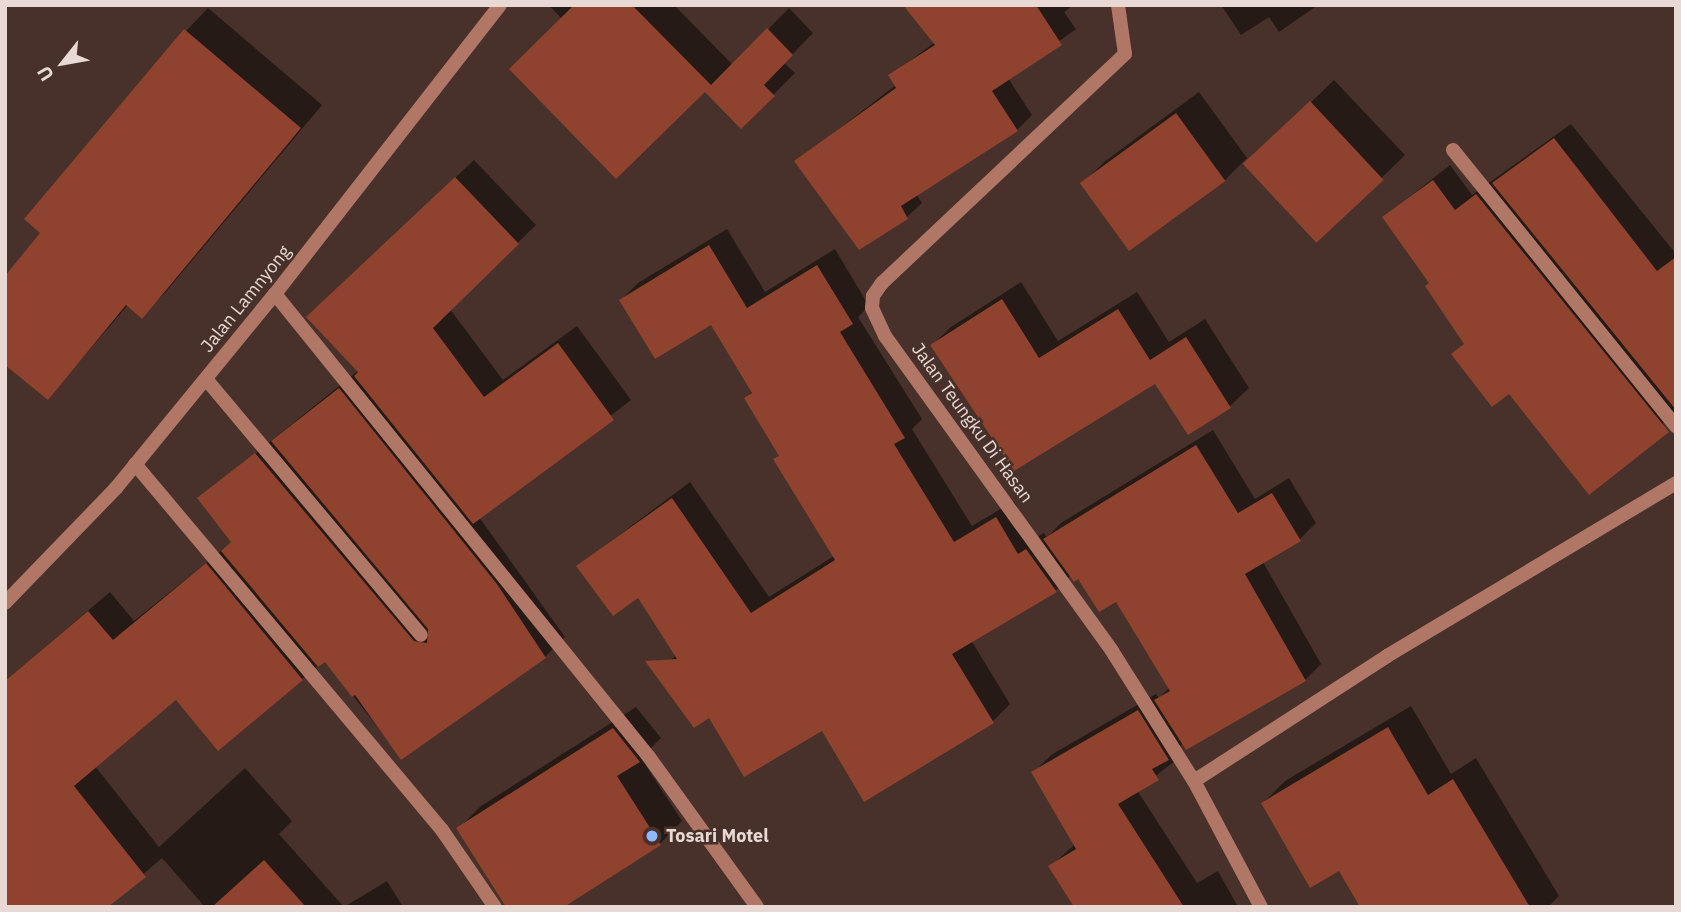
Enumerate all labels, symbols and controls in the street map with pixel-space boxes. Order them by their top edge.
north arrow [28,28,98,98]
text: U [31,62,59,86]
street label: Jalan Lamnyong [196,241,296,357]
street label: Jalan Teungku Di Hasan [907,339,1037,507]
place label: Tosari Motel [666,825,769,847]
marker: Tosari Motel [644,828,660,844]

